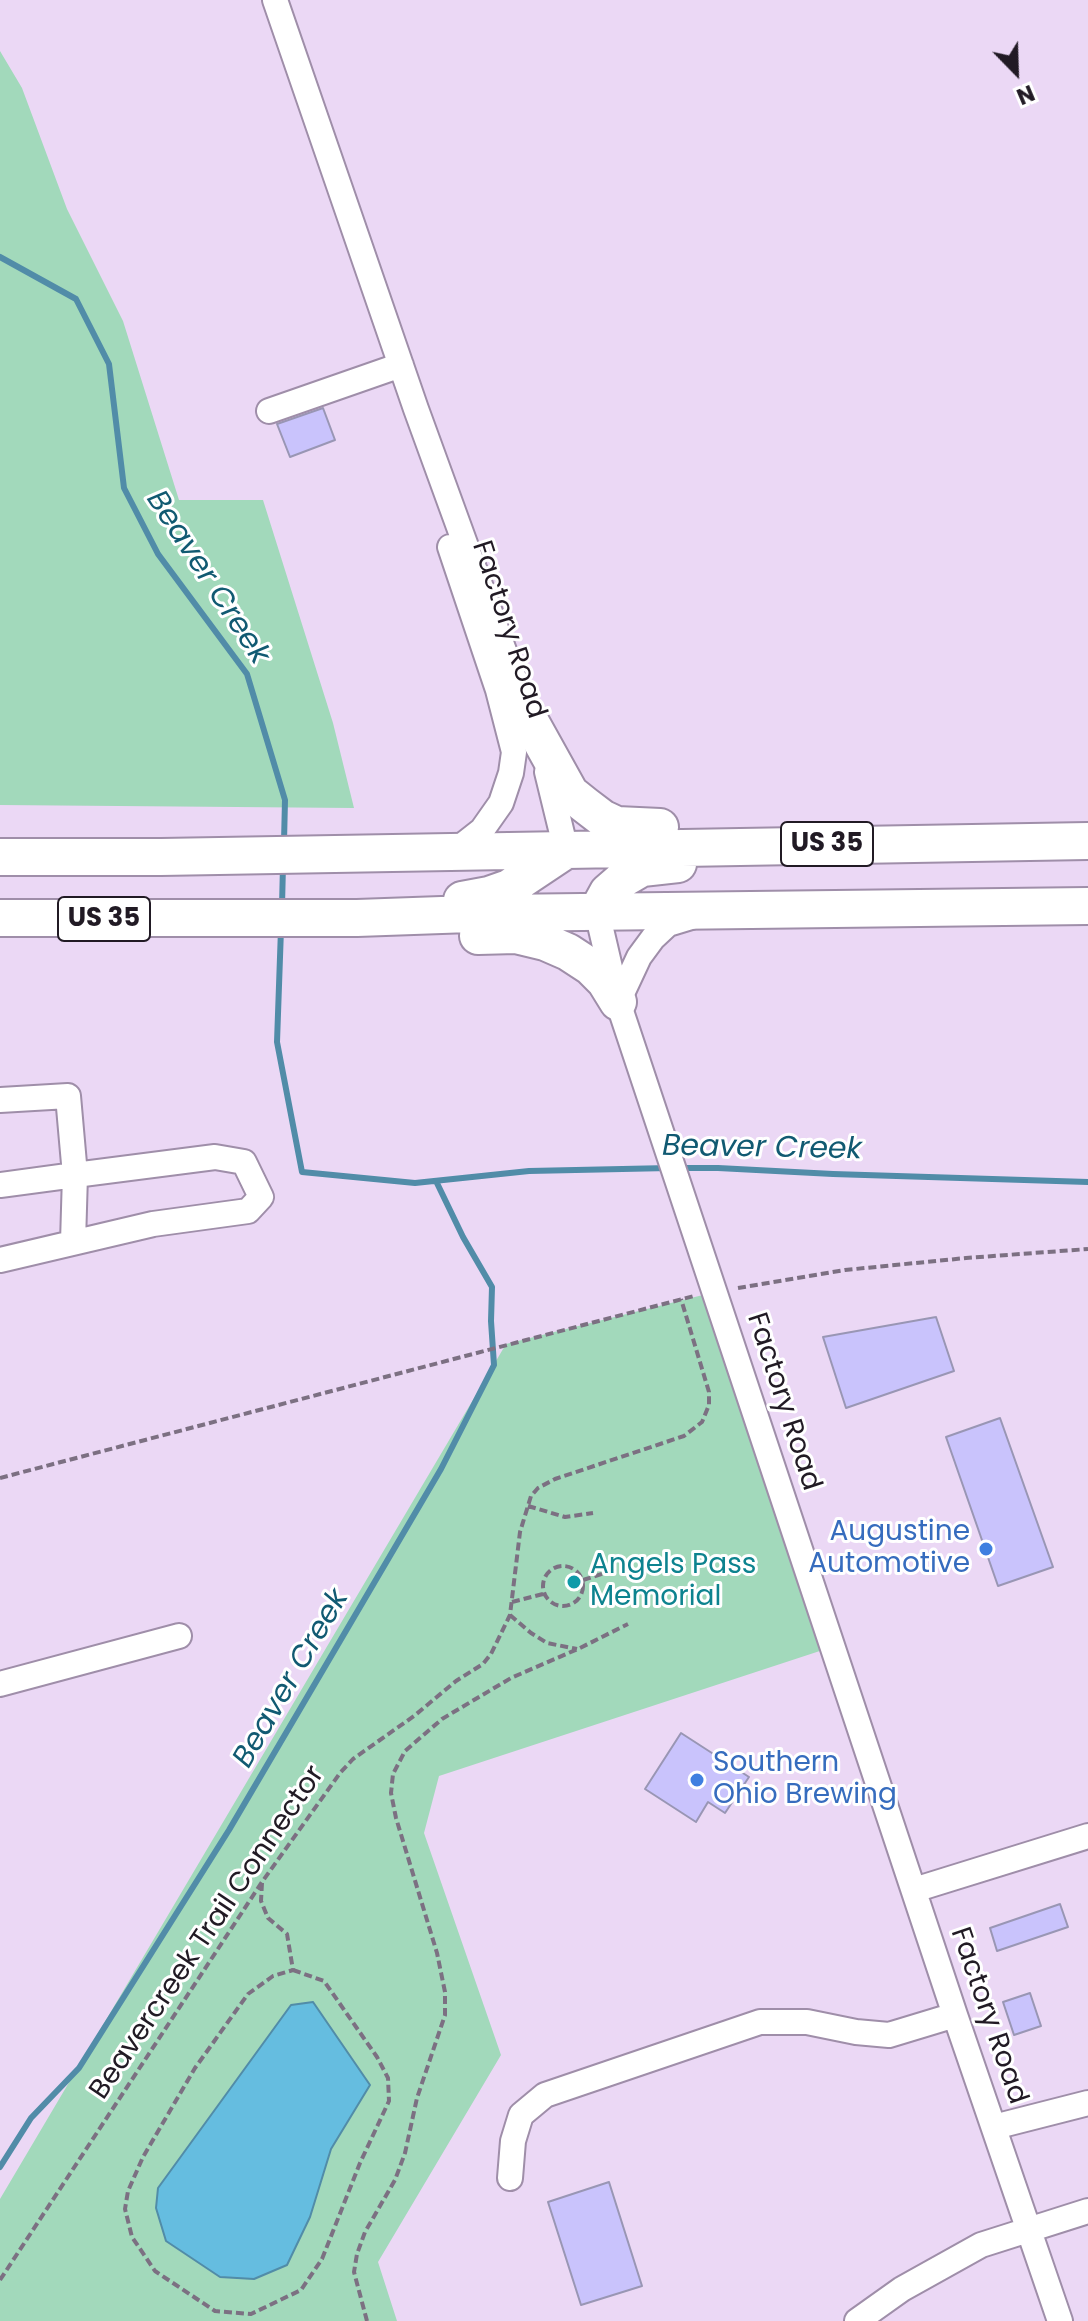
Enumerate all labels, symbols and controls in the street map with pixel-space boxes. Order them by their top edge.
north arrow [976,32,1056,112]
text: N [1012,77,1039,112]
water label: Beaver Creek [137,484,277,672]
street label: Factory Road [463,537,553,723]
road number: US 35 [781,822,873,866]
road number: US 35 [58,897,150,941]
water label: Beaver Creek [662,1129,862,1169]
street label: Factory Road [738,1309,828,1495]
place label: Augustine Automotive [808,1516,970,1582]
marker: Augustine Automotive [977,1540,995,1558]
place label: Angels Pass Memorial [590,1549,756,1615]
marker: Angels Pass Memorial [565,1573,583,1591]
water label: Beaver Creek [226,1583,358,1775]
place label: Southern Ohio Brewing [713,1747,897,1813]
street label: Beavercreek Trail Connector [84,1760,332,2106]
marker: Southern Ohio Brewing [688,1771,706,1789]
street label: Factory Road [942,1923,1034,2109]

